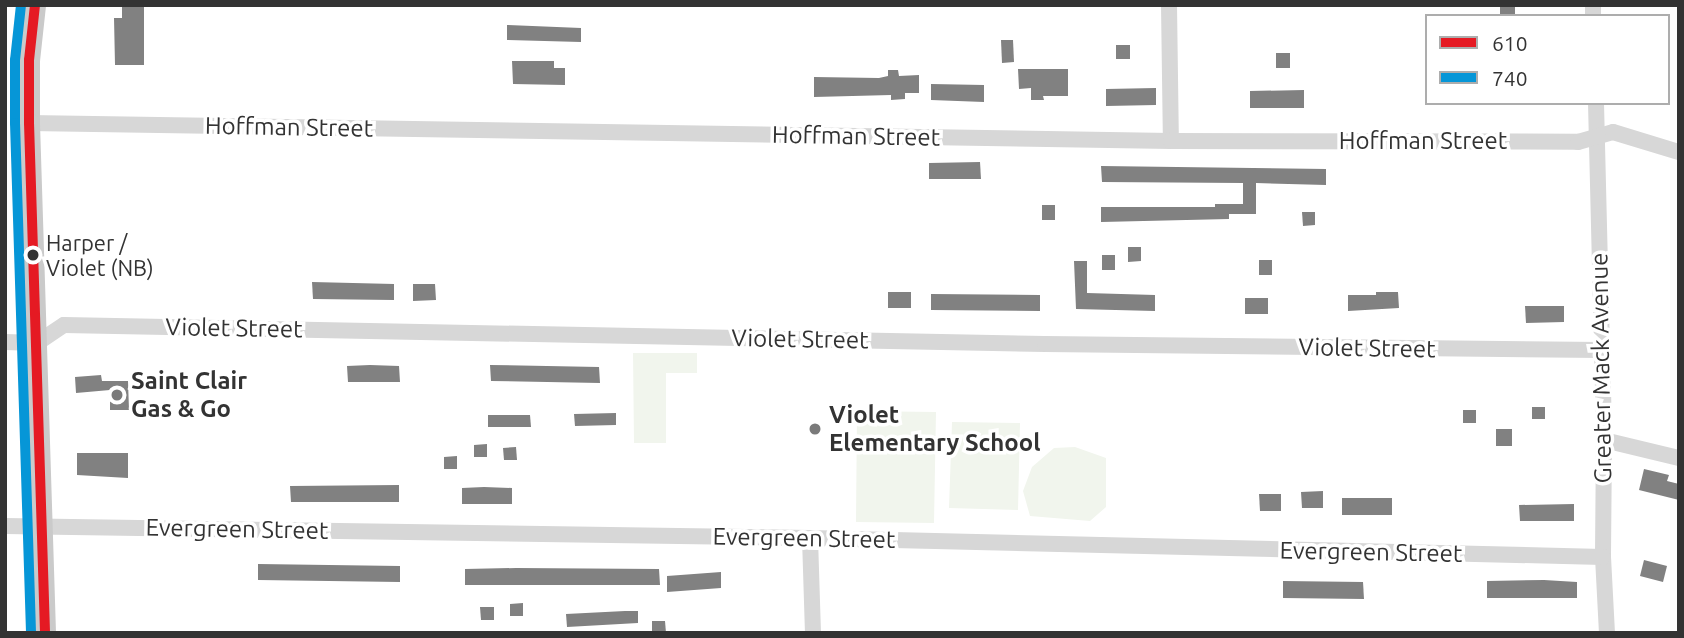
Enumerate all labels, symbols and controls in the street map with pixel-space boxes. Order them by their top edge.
legend [1425,14,1670,105]
text: 610 [1492,31,1528,55]
text: 740 [1492,66,1528,90]
street label: Hoffman Street [205,111,373,143]
street label: Hoffman Street [772,120,940,152]
street label: Hoffman Street [1339,127,1507,155]
place label: Harper / Violet (NB) [46,229,154,280]
marker: Harper / Violet (NB) [26,248,40,262]
street label: Greater Mack Avenue [1585,252,1617,484]
street label: Violet Street [165,312,303,344]
street label: Violet Street [731,323,869,355]
street label: Violet Street [1298,332,1436,364]
place label: Saint Clair Gas & Go [131,367,247,423]
marker: Saint Clair Gas & Go [109,387,125,403]
place label: Violet Elementary School [829,401,1041,457]
marker: Violet Elementary School [807,421,823,437]
street label: Evergreen Street [145,513,329,545]
street label: Evergreen Street [712,522,896,554]
street label: Evergreen Street [1279,536,1463,568]

